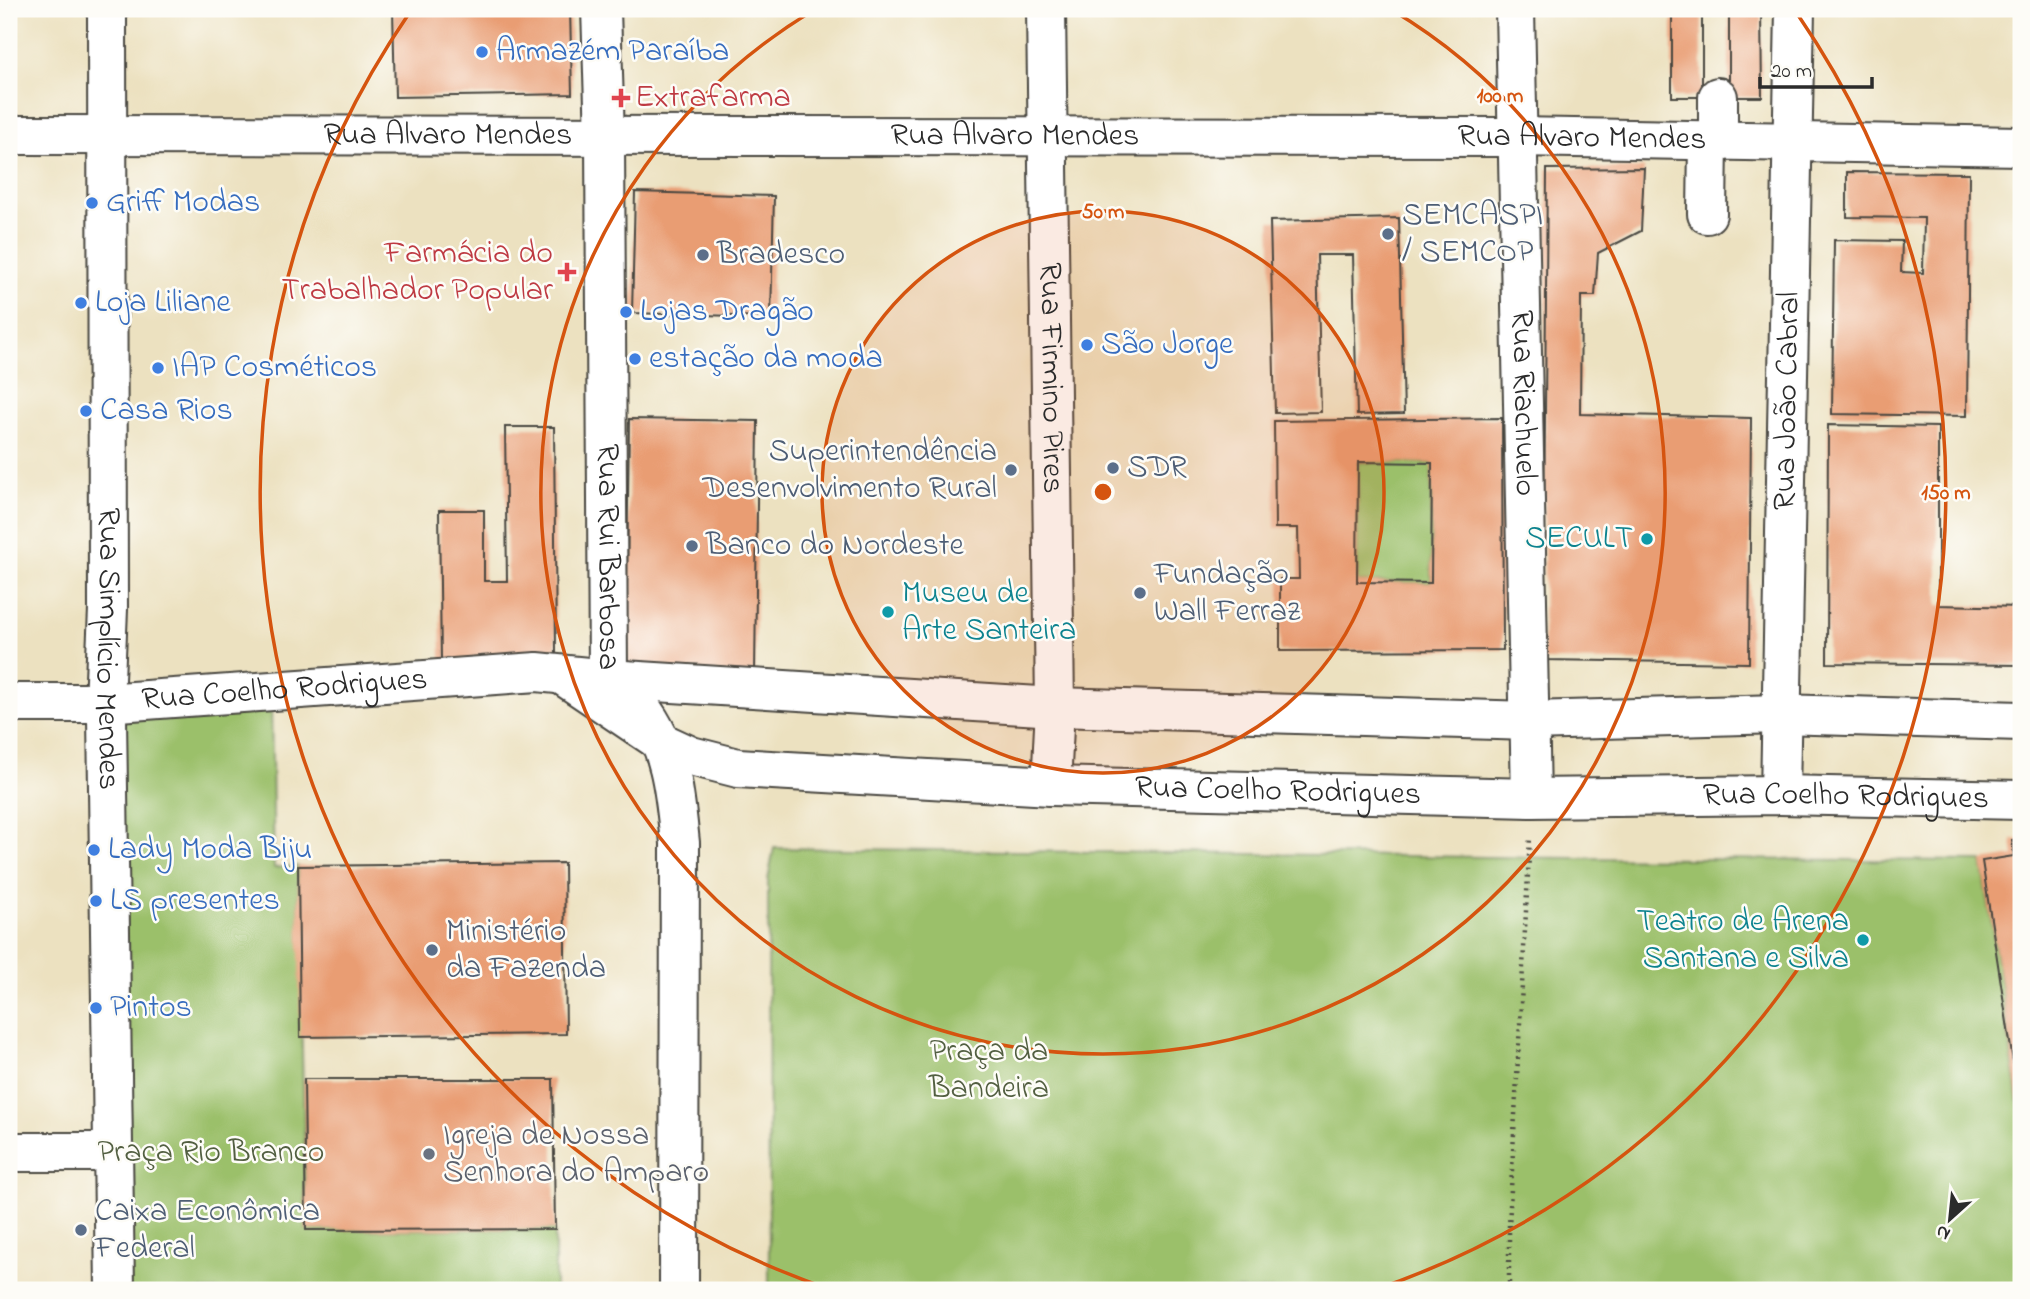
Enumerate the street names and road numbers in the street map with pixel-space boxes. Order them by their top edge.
street label: Rua Alvaro Mendes [324,112,572,159]
street label: Rua Alvaro Mendes [891,113,1139,160]
street label: Rua Alvaro Mendes [1458,113,1707,164]
street label: Rua Firmino Pires [1026,262,1076,494]
street label: Rua João Cabral [1762,291,1813,511]
street label: Rua Riachuelo [1498,309,1548,496]
street label: Rua Rui Barbosa [583,443,631,670]
street label: Rua Simplício Mendes [80,508,132,790]
street label: Rua Coelho Rodrigues [140,656,429,724]
street label: Rua Coelho Rodrigues [1134,765,1422,819]
street label: Rua Coelho Rodrigues [1702,771,1989,823]

